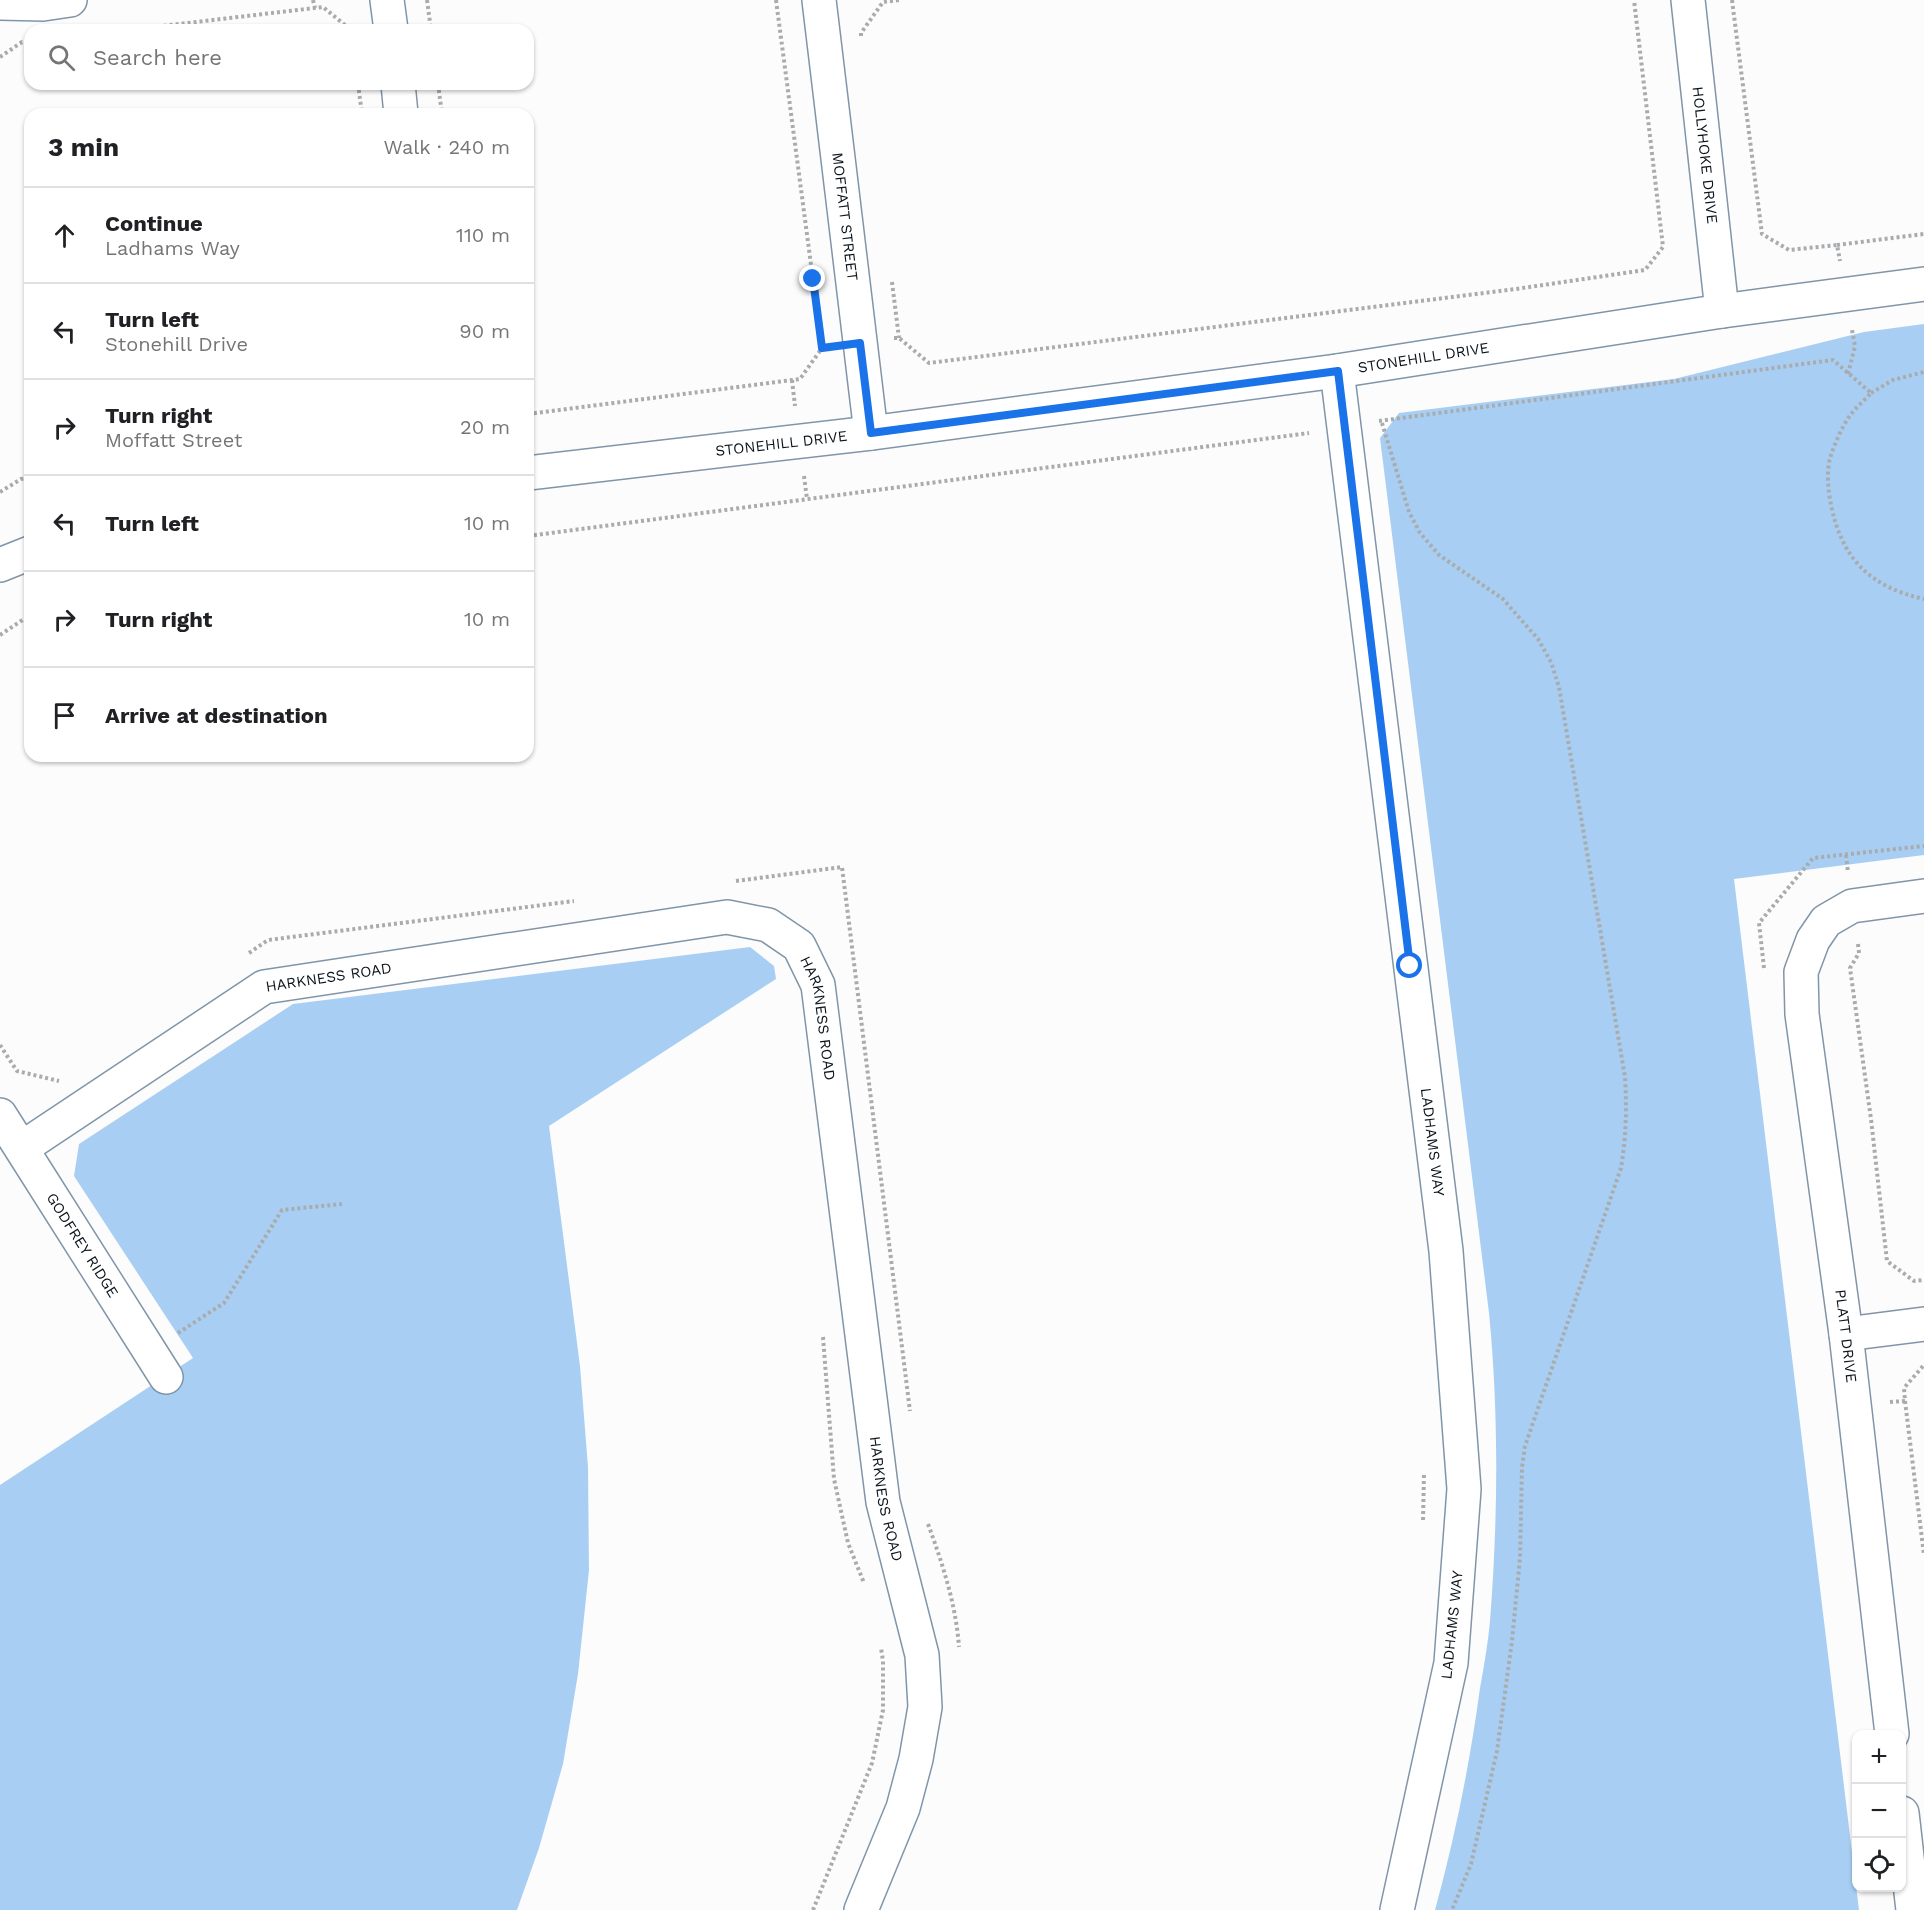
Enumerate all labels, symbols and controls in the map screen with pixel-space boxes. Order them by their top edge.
search box [24,24,534,90]
icon: search [45,41,78,74]
text: Search here [93,45,222,70]
street label: HOLLYHOKE DRIVE [1689,85,1721,225]
text: 3 min [48,132,119,162]
text: Walk · 240 m [383,135,510,159]
street label: MOFFATT STREET [828,151,862,282]
text: Continue [105,211,203,236]
icon: ahead [48,219,81,252]
text: 110 m [456,223,510,247]
text: Ladhams Way [105,236,240,260]
route end [799,265,825,291]
text: Turn left [105,307,199,332]
icon: left [48,315,81,348]
text: 90 m [459,319,510,343]
text: Stonehill Drive [105,332,248,356]
street label: STONEHILL DRIVE [1357,338,1490,377]
text: Turn right [105,403,212,428]
icon: right [48,411,81,444]
text: 20 m [460,415,510,439]
street label: STONEHILL DRIVE [714,427,848,460]
text: Moffatt Street [105,428,242,452]
icon: left [48,507,81,540]
text: Turn left [105,511,199,536]
text: 10 m [464,511,510,535]
icon: right [48,603,81,636]
text: Turn right [105,607,212,632]
text: 10 m [464,607,510,631]
icon: arrive [48,699,81,732]
text: Arrive at destination [105,703,328,728]
route start [1396,952,1422,978]
street label: HARKNESS ROAD [796,953,839,1081]
street label: HARKNESS ROAD [264,959,393,996]
street label: LADHAMS WAY [1417,1087,1448,1198]
street label: GODFREY RIDGE [43,1189,122,1301]
street label: PLATT DRIVE [1831,1288,1861,1384]
street label: HARKNESS ROAD [866,1435,907,1563]
street label: LADHAMS WAY [1437,1569,1467,1680]
map controls [1852,1730,1906,1892]
button: + [1852,1730,1906,1784]
button: − [1852,1784,1906,1838]
button: locate [1852,1838,1906,1892]

